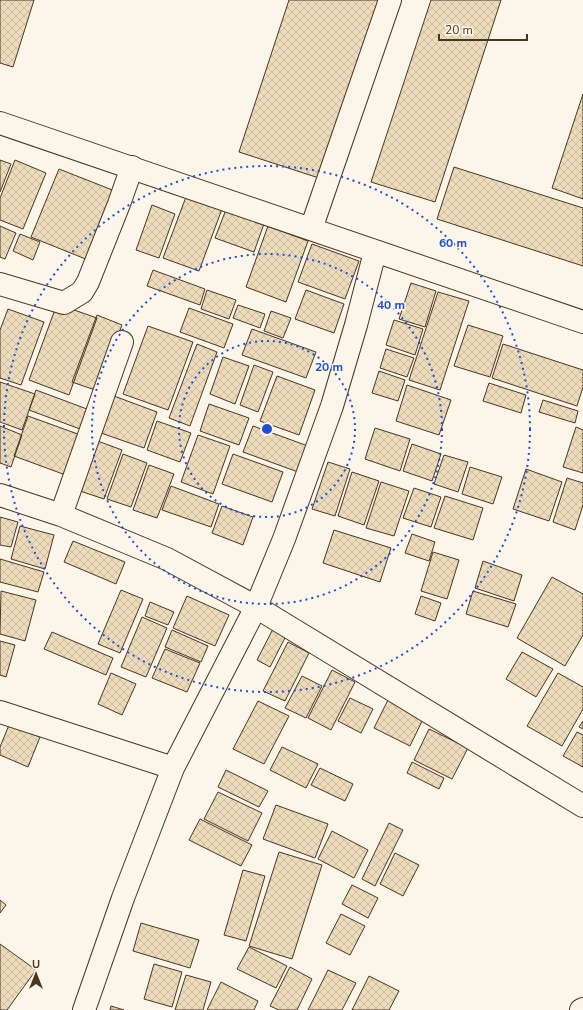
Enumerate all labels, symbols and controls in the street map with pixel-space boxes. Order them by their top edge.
scale bar [439,16,527,42]
text: 20 m [445,22,473,38]
text: 60 m [439,235,467,251]
text: 40 m [377,297,405,313]
text: 20 m [315,359,343,375]
centre of rings [260,422,274,436]
north arrow [16,954,56,994]
text: U [32,957,40,972]

